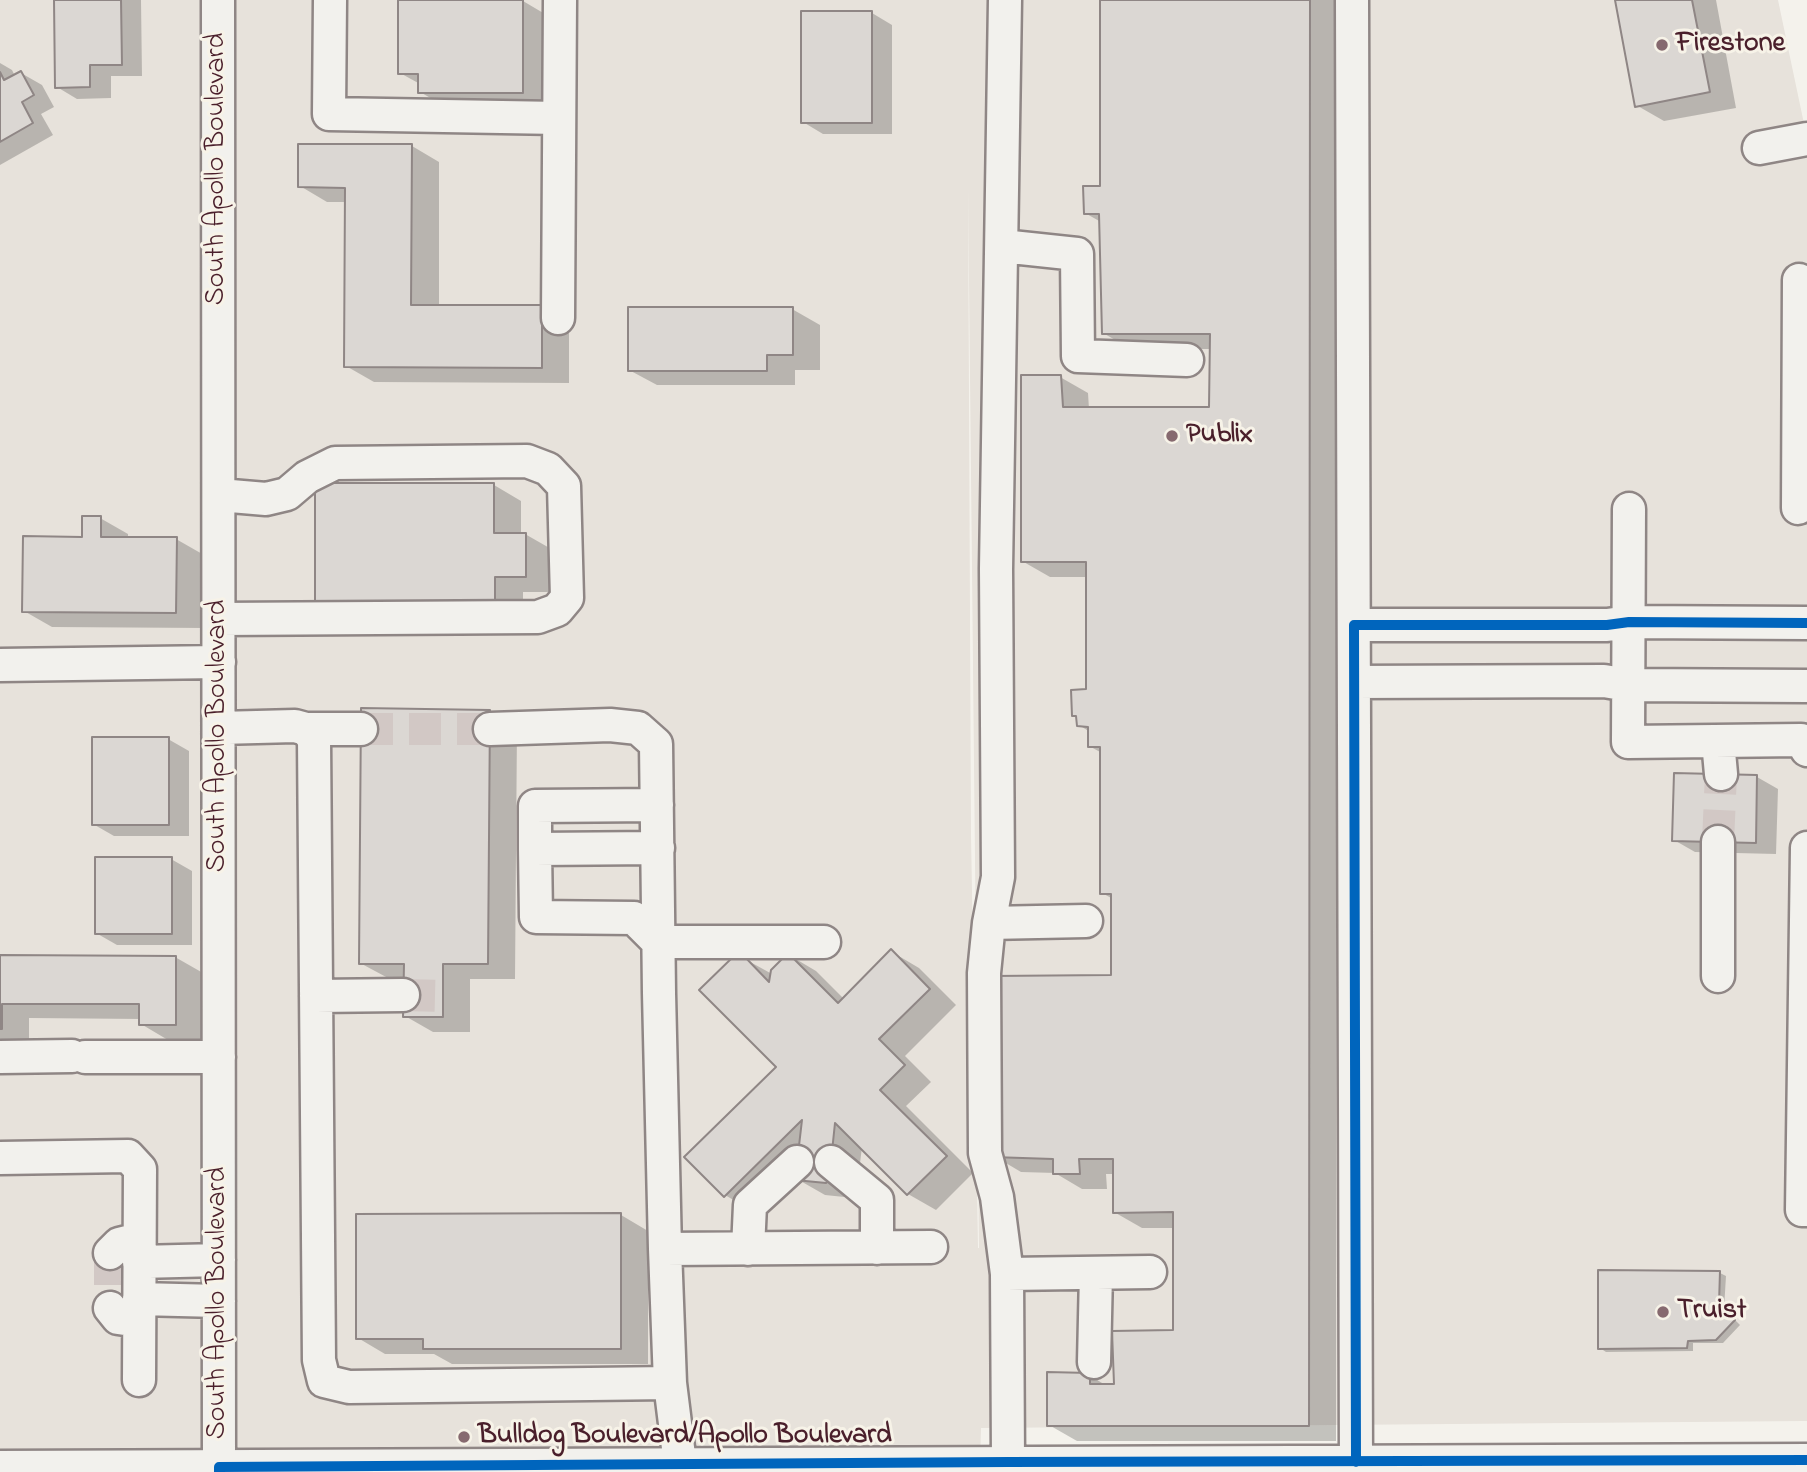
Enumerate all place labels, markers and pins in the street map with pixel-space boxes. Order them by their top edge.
place label: Firestone [1676,28,1785,62]
marker: Firestone [1654,37,1670,53]
place label: Publix [1186,419,1253,453]
marker: Publix [1164,428,1180,444]
place label: Truist [1677,1295,1746,1329]
marker: Truist [1655,1304,1671,1320]
place label: Bulldog Boulevard/Apollo Boulevard [478,1420,892,1454]
marker: Bulldog Boulevard/Apollo Boulevard [456,1429,472,1445]

